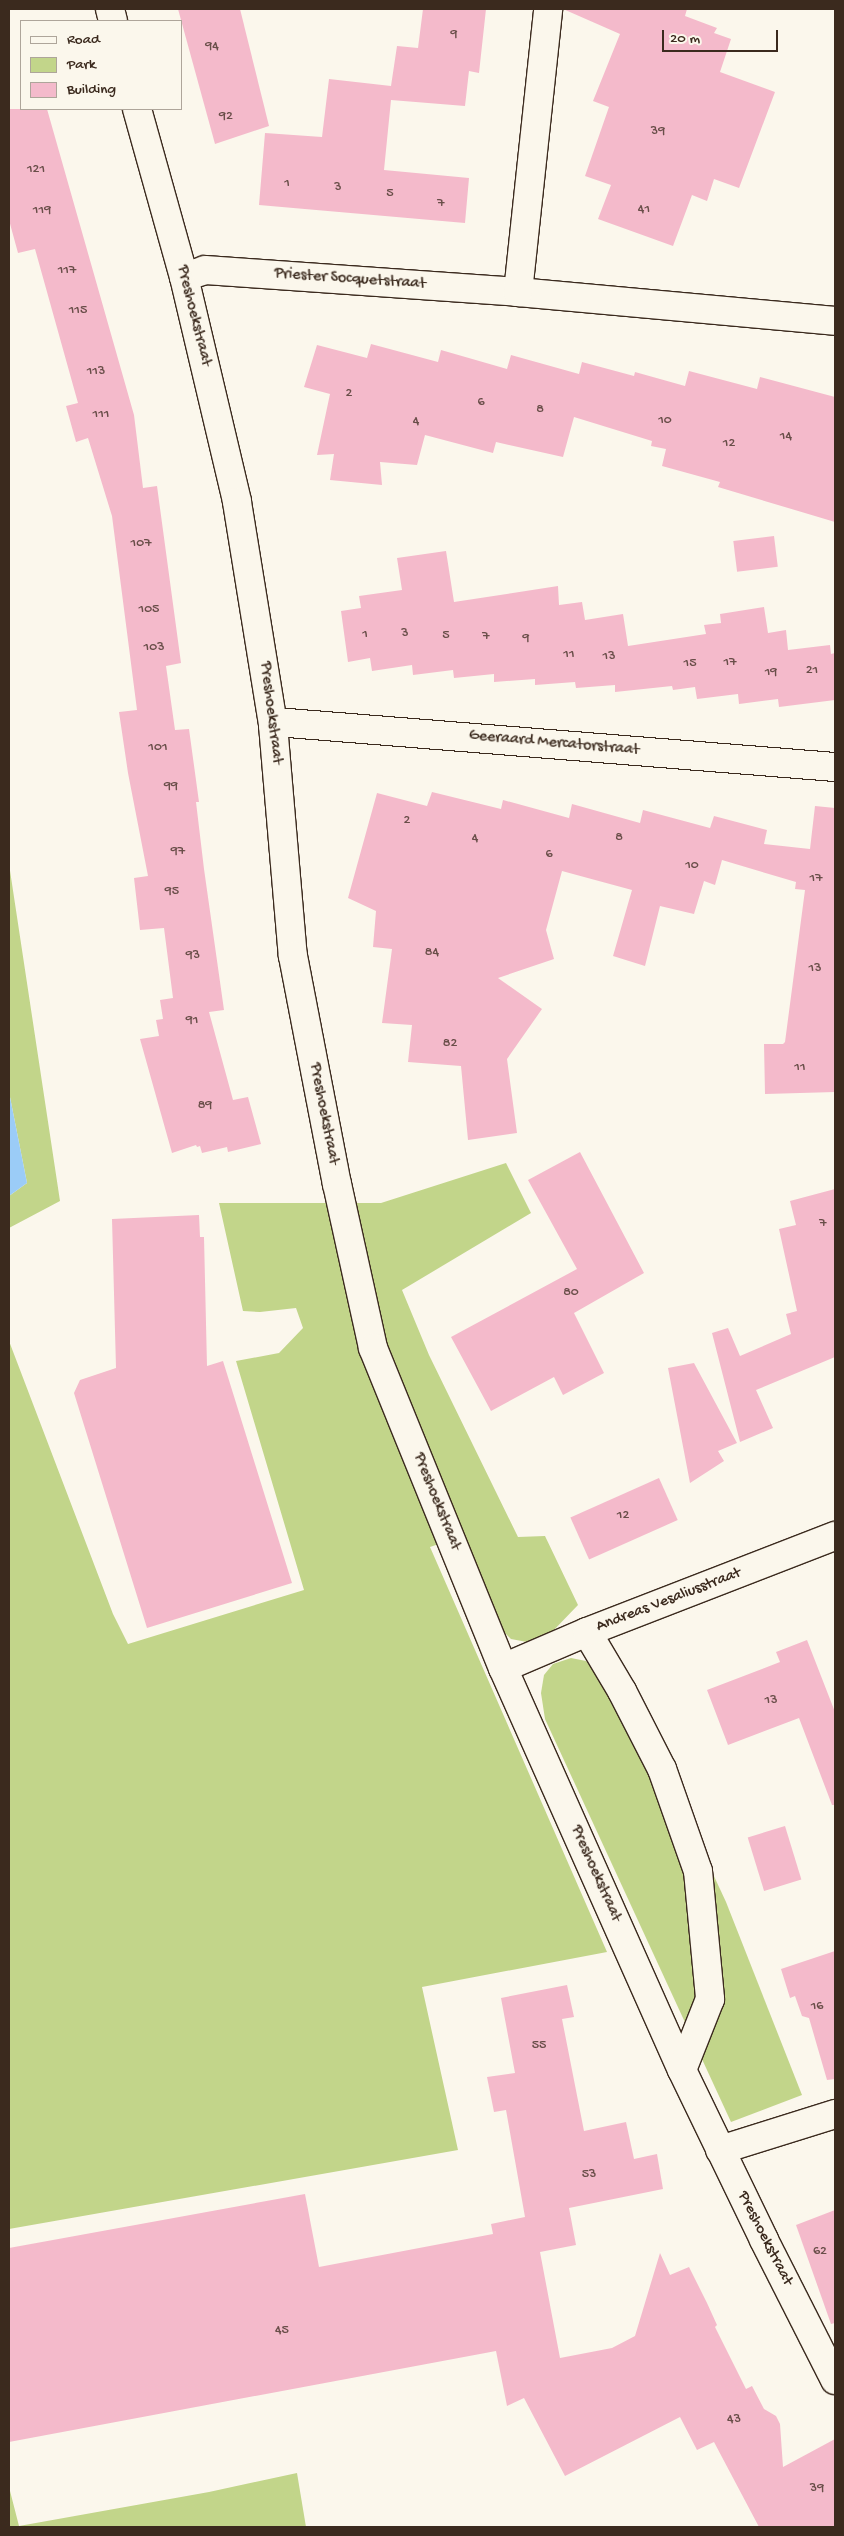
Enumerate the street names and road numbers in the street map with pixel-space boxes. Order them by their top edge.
street label: Preshoekstraat [171,264,215,368]
street label: Priester Socquetstraat [274,265,426,295]
street label: Preshoekstraat [254,661,286,765]
street label: Geeraard Mercatorstraat [468,727,640,761]
street label: Preshoekstraat [304,1061,342,1167]
street label: Preshoekstraat [408,1451,464,1553]
street label: Andreas Vesaliusstraat [594,1565,744,1637]
street label: Preshoekstraat [565,1823,625,1925]
street label: Preshoekstraat [732,2189,796,2289]

